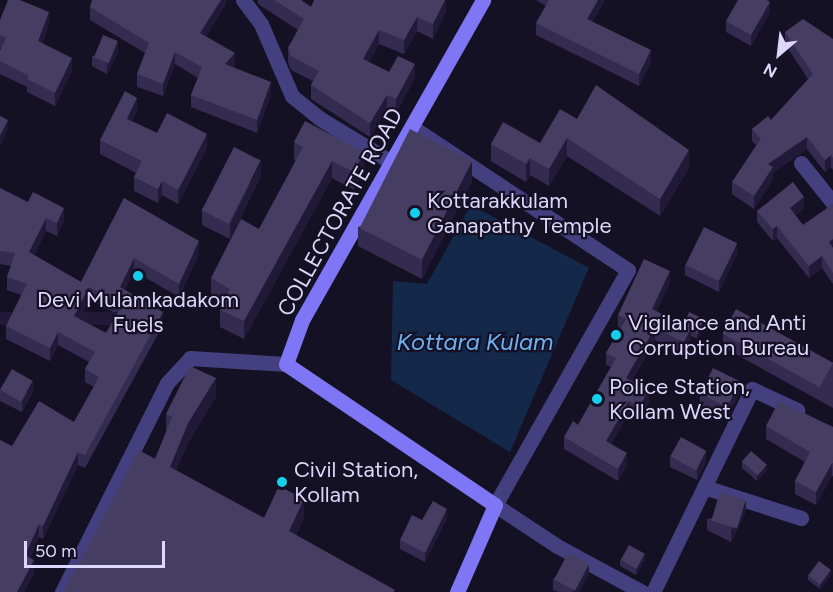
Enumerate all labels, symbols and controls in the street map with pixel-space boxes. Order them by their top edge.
north arrow [749,24,809,84]
text: N [760,59,780,82]
street label: COLLECTORATE ROAD [272,103,408,321]
place label: Kottarakkulam Ganapathy Temple [427,187,611,238]
marker: Kottarakkulam Ganapathy Temple [408,206,422,220]
marker: Devi Mulamkadakom Fuels [131,269,145,283]
place label: Devi Mulamkadakom Fuels [37,286,239,338]
place label: Vigilance and Anti Corruption Bureau [628,309,809,360]
water label: Kottara Kulam [397,328,553,356]
marker: Vigilance and Anti Corruption Bureau [609,328,623,342]
place label: Police Station, Kollam West [609,373,750,424]
marker: Police Station, Kollam West [590,392,604,406]
place label: Civil Station, Kollam [294,456,418,508]
marker: Civil Station, Kollam [275,475,289,489]
scale bar [27,529,168,567]
text: 50 m [35,540,77,562]

